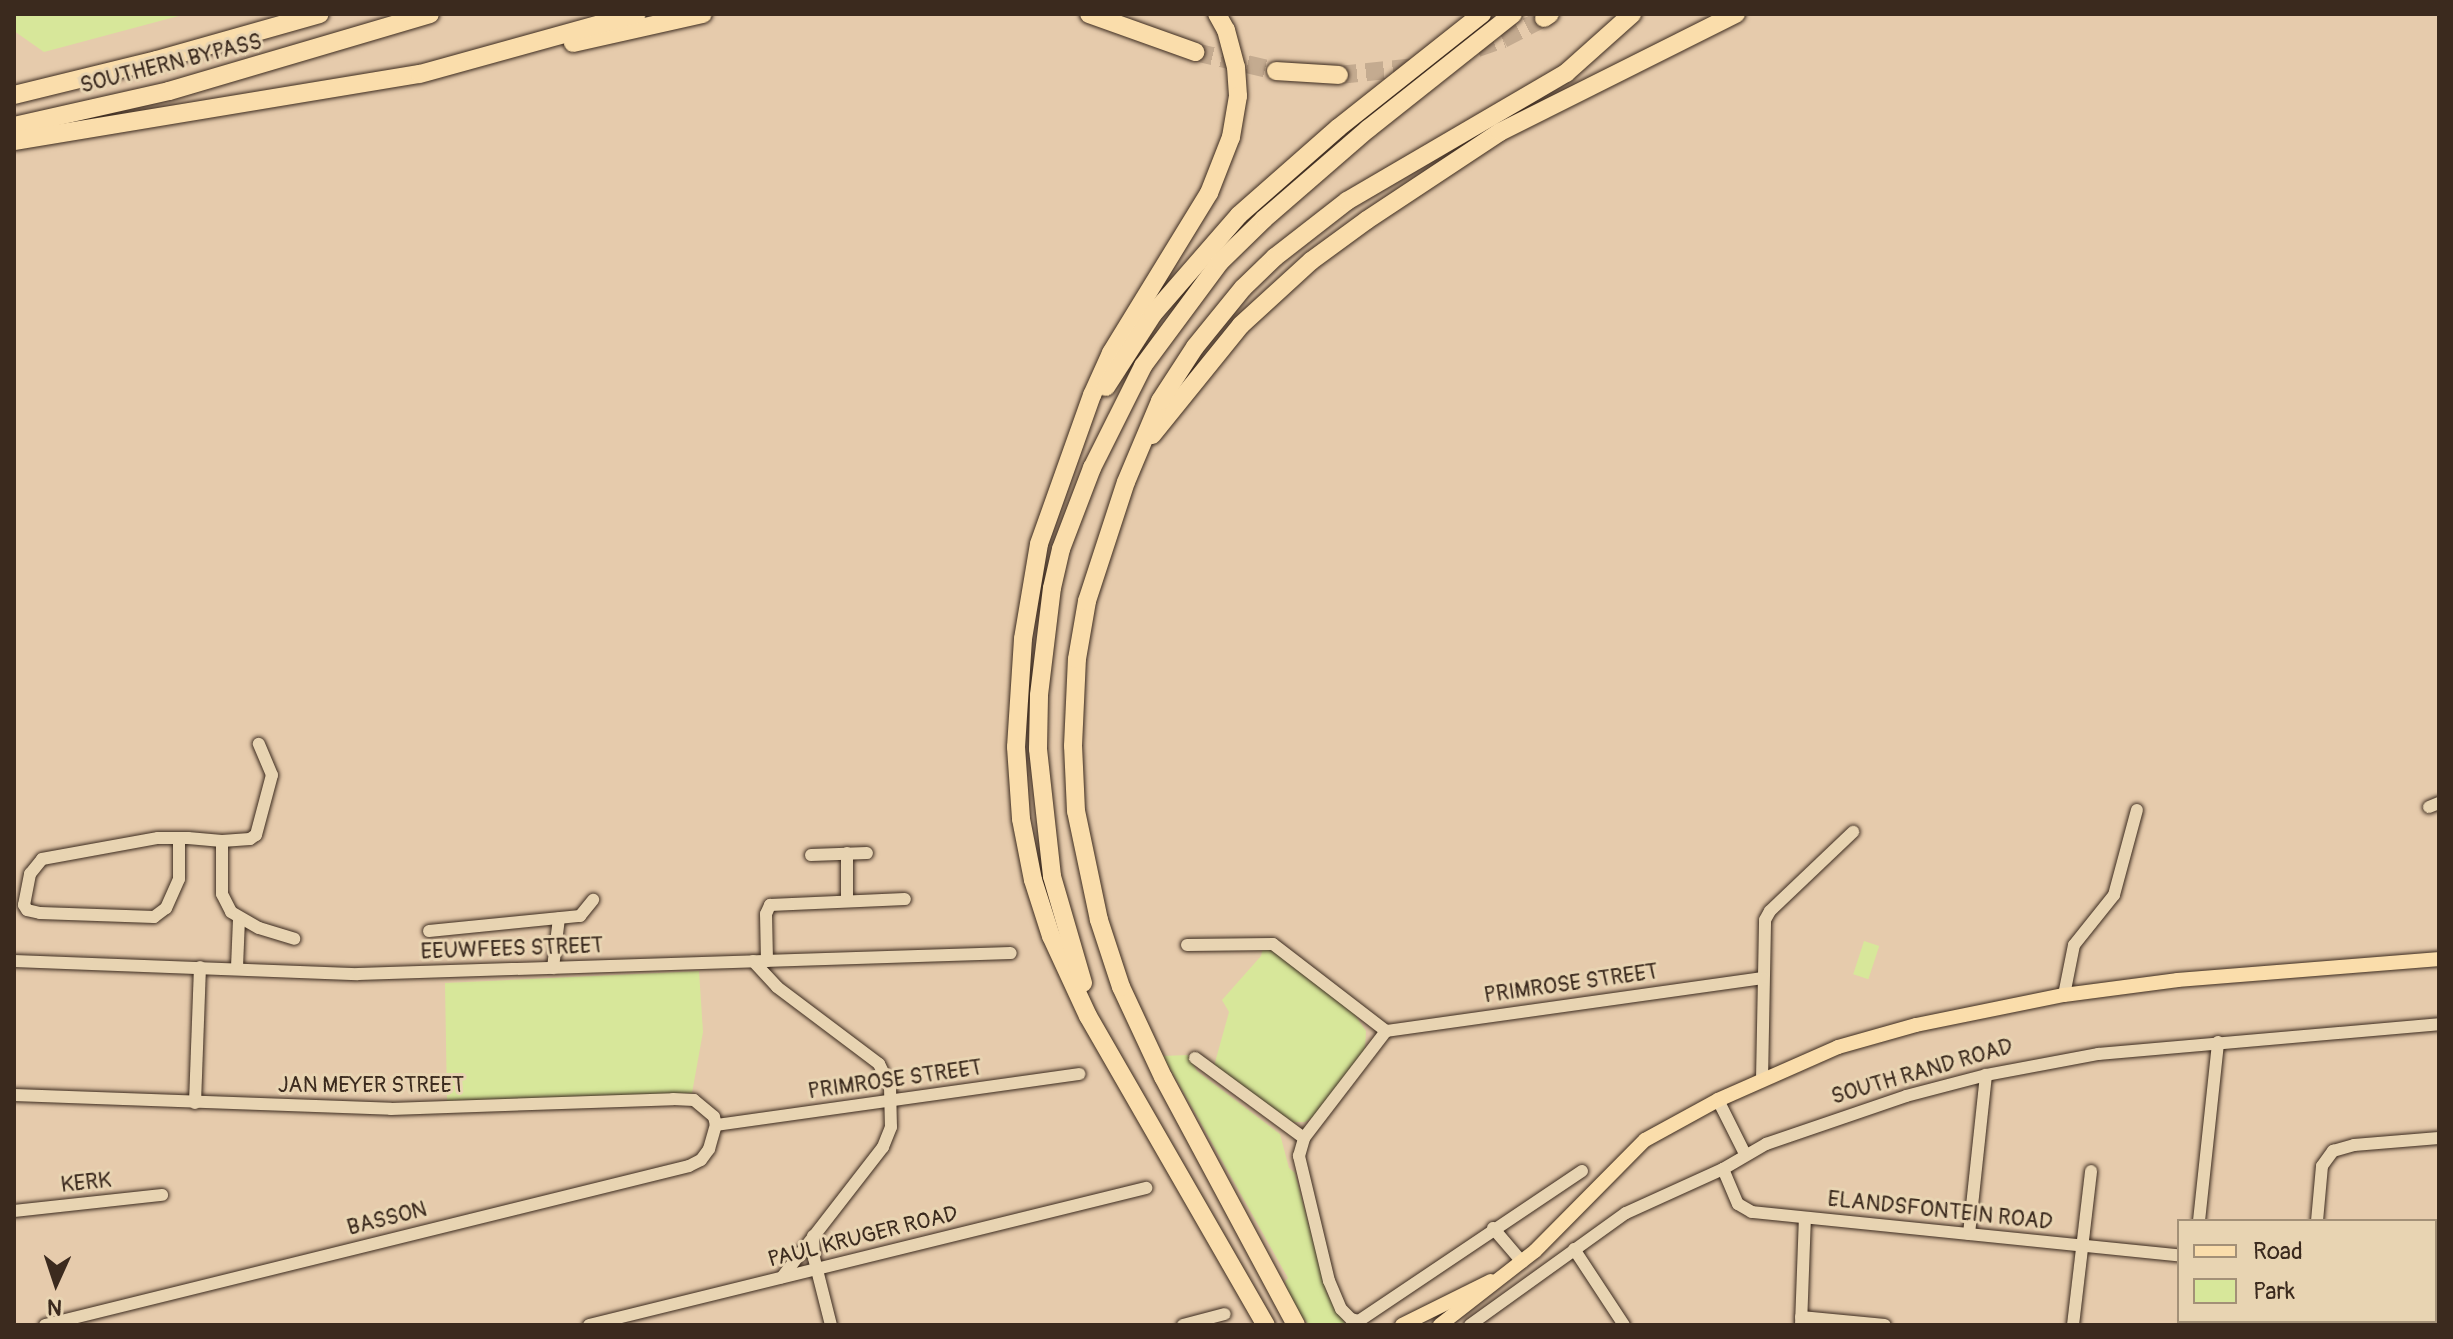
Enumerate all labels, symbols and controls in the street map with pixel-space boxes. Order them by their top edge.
street label: SOUTHERN BYPASS [77,29,265,99]
street label: EEUWFEES STREET [420,933,604,965]
street label: PRIMROSE STREET [1482,959,1660,1009]
street label: SOUTH RAND ROAD [1828,1033,2016,1111]
street label: PRIMROSE STREET [806,1055,984,1105]
street label: JAN MEYER STREET [278,1073,464,1099]
street label: KERK [59,1167,113,1199]
street label: ELANDSFONTEIN ROAD [1826,1186,2054,1236]
street label: BASSON [344,1196,430,1242]
street label: PAUL KRUGER ROAD [765,1201,961,1273]
legend [2177,1219,2437,1323]
text: Road [2253,1237,2303,1266]
north arrow [16,1243,96,1323]
text: Park [2253,1277,2295,1306]
text: N [47,1293,63,1321]

